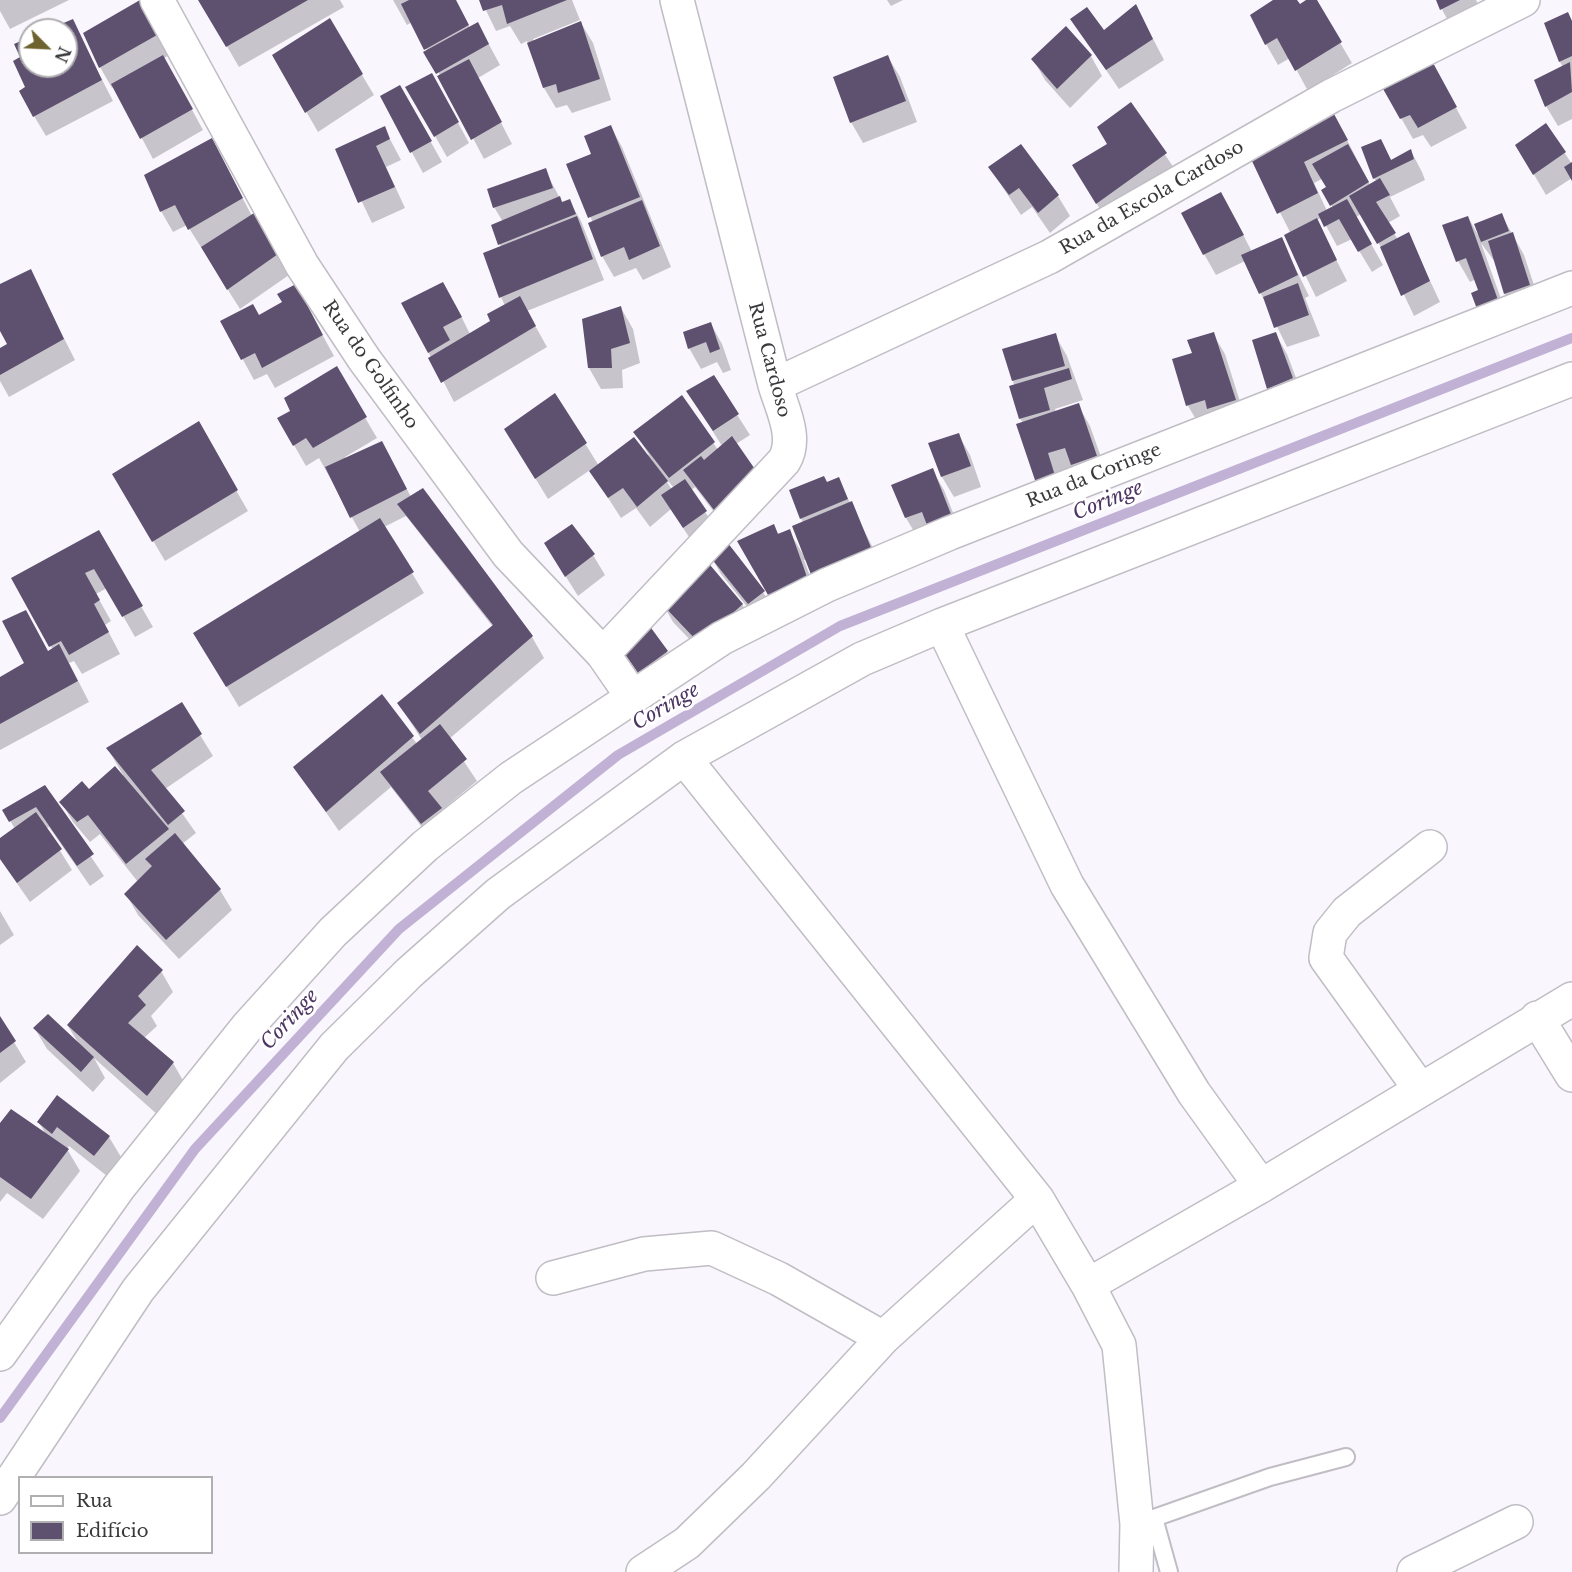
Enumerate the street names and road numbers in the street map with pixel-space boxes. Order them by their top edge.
street label: Rua da Escola Cardoso [1056,136,1248,260]
street label: Rua do Golfinho [318,297,422,433]
street label: Rua Cardoso [743,300,795,420]
street label: Rua da Coringe [1024,439,1164,513]

